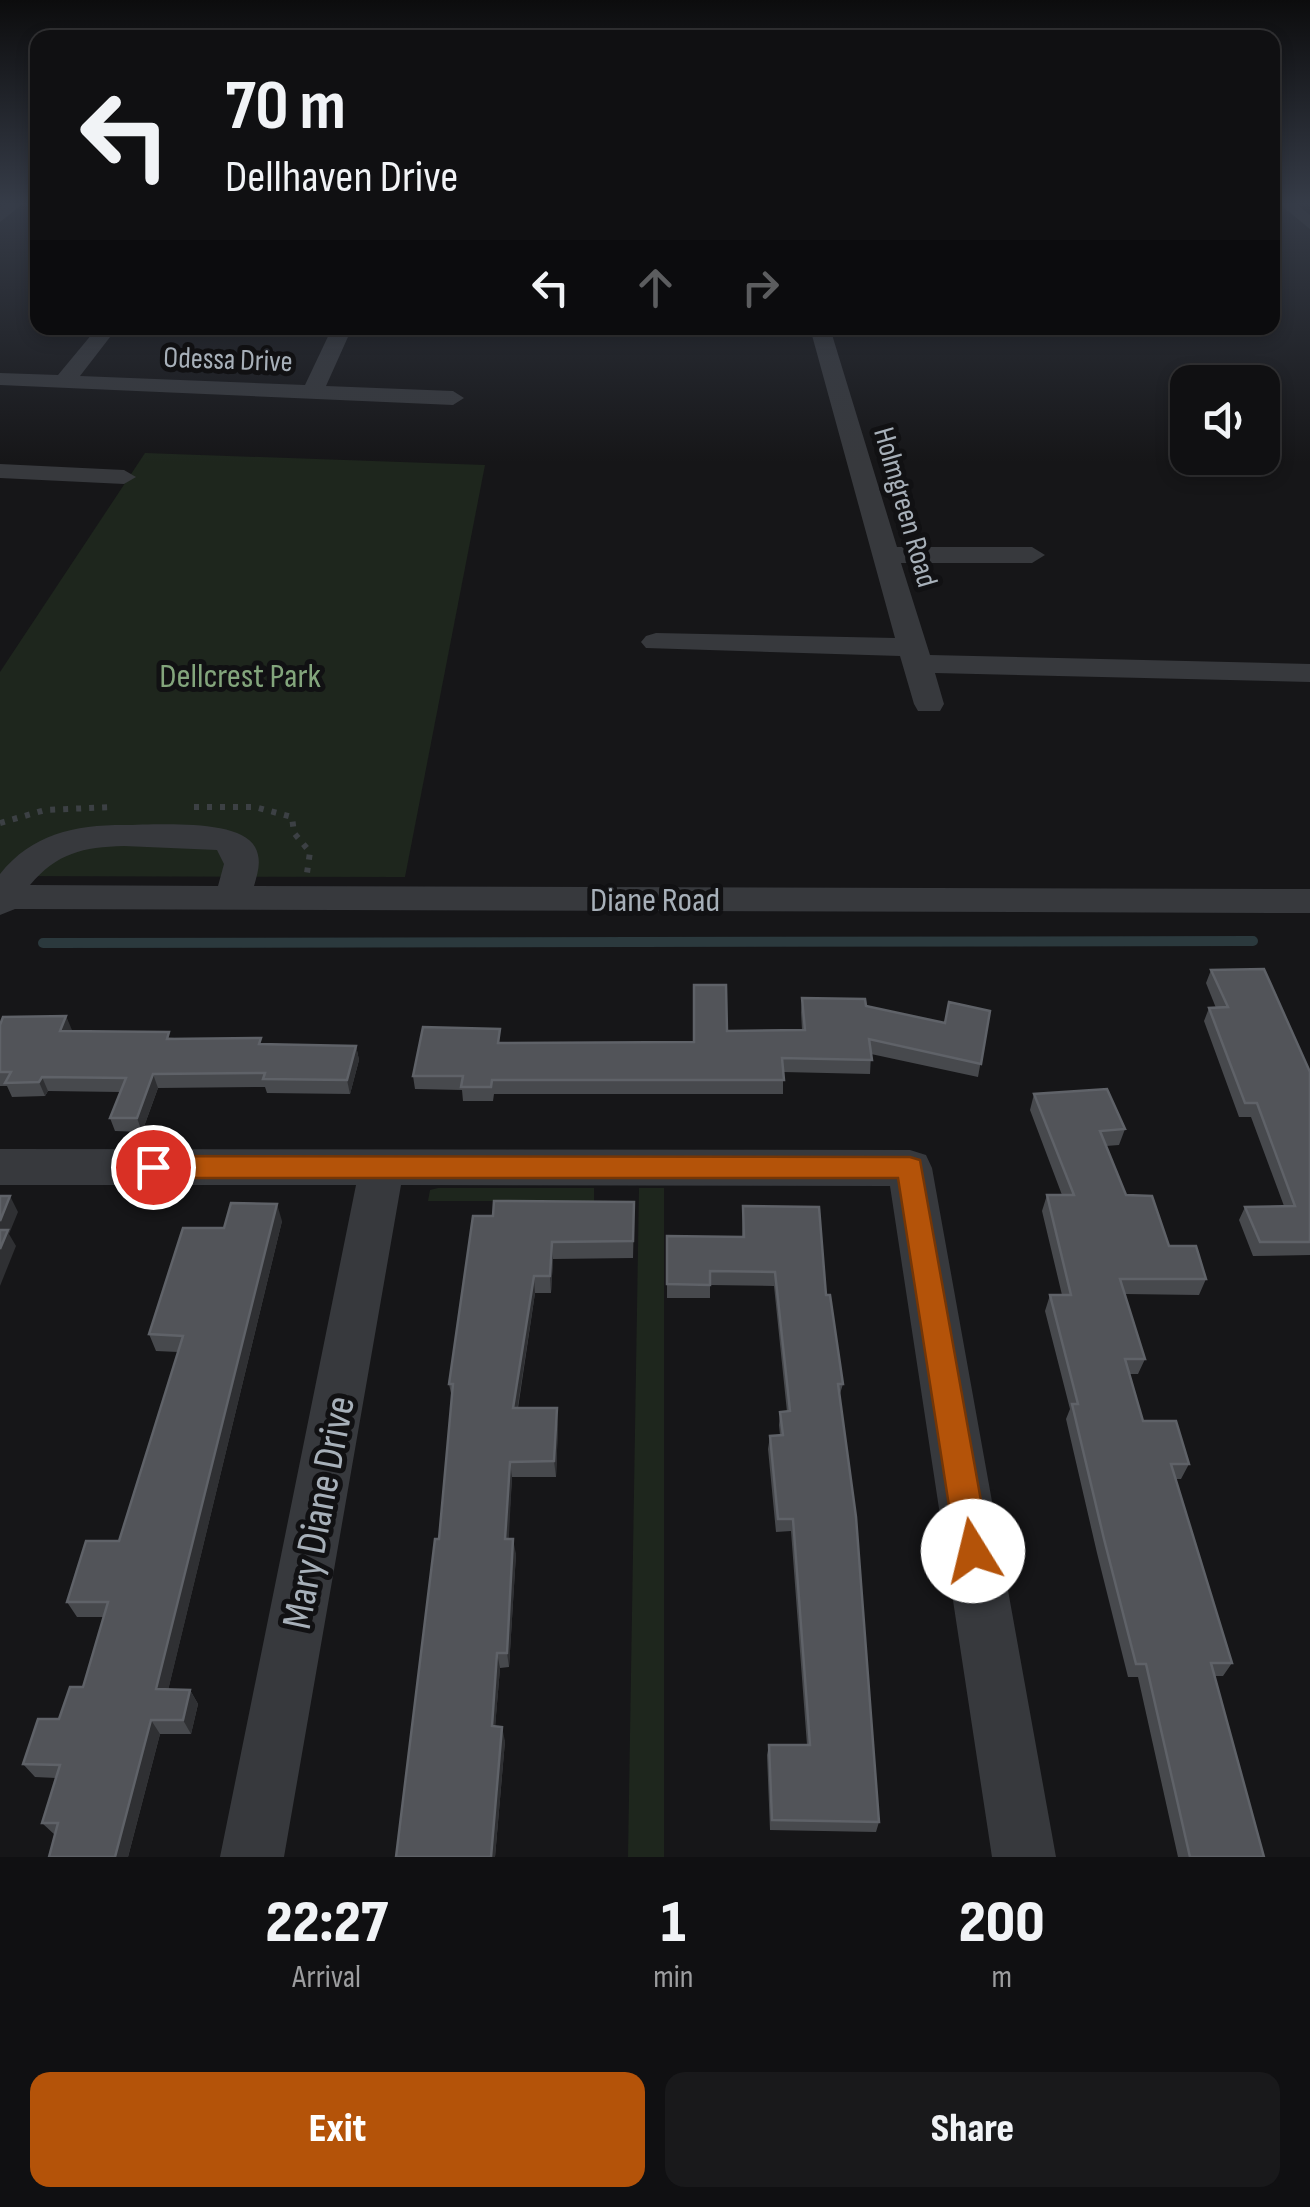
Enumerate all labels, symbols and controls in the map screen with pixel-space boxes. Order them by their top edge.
text: 70 m [225,65,346,149]
icon: left [60,70,190,200]
text: Dellhaven Drive [225,150,458,205]
icon: left [523,260,578,315]
icon: ahead [628,260,683,315]
icon: right [733,260,788,315]
street label: Odessa Drive [163,340,293,380]
map controls [1170,365,1280,475]
button: sound [1170,365,1280,475]
street label: Holmgreen Road [865,423,945,591]
park label: Dellcrest Park [159,655,321,698]
street label: Diane Road [590,879,720,922]
pin [111,1125,196,1210]
icon: arrive [126,1140,181,1195]
street label: Mary Diane Drive [272,1392,367,1633]
position arrow [921,1499,1025,1603]
text: 22:27 [265,1887,388,1959]
text: 1 [661,1887,686,1959]
text: 200 [959,1887,1045,1959]
text: Arrival [292,1958,361,1997]
text: min [653,1958,693,1997]
text: m [991,1958,1012,1997]
button: Exit [30,2072,645,2187]
button: Share [665,2072,1280,2187]

